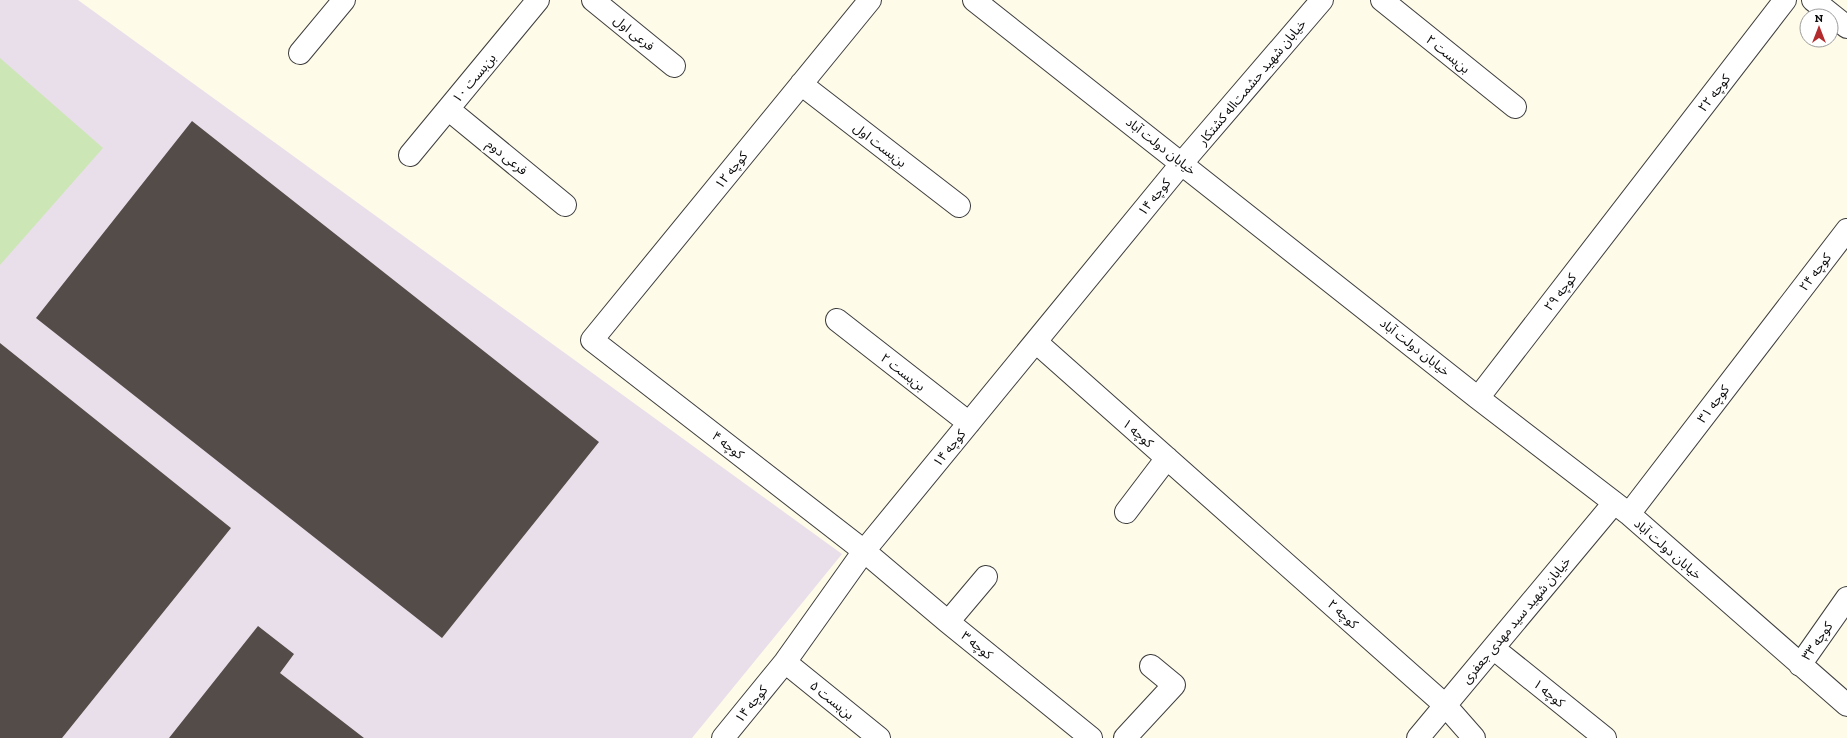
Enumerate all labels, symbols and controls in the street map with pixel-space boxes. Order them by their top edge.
north arrow [1799,8,1839,48]
street label: فرعی اول [610,12,657,55]
text: N [1815,12,1824,25]
street label: خیابان شهید حشمت‌اله کشتکار [1194,16,1310,149]
street label: بن‌بست ۲ [1422,32,1473,77]
street label: بن‌بست ۱۰ [449,50,500,106]
street label: کوچه ۲۲ [1695,71,1735,116]
street label: خیابان دولت آباد [1122,114,1199,179]
street label: بن‌بست اول [850,120,909,171]
street label: فرعی دوم [482,136,531,180]
street label: کوچه ۱۲ [712,148,752,193]
street label: کوچه ۱۴ [1135,175,1175,220]
street label: کوچه ۲۴ [1796,250,1836,295]
street label: کوچه ۲۹ [1541,270,1581,315]
street label: خیابان دولت آباد [1376,315,1453,380]
street label: بن‌بست ۲ [877,350,928,395]
street label: کوچه ۳۱ [1694,382,1734,427]
street label: کوچه ۱ [1118,416,1157,452]
street label: کوچه ۱۴ [930,426,970,471]
street label: کوچه ۴ [708,428,747,464]
street label: خیابان دولت آباد [1631,516,1705,583]
street label: خیابان شهید سید مهدی جعفری [1459,553,1574,687]
street label: کوچه ۲ [1323,596,1362,634]
street label: کوچه ۳۳ [1798,618,1838,664]
street label: کوچه ۳ [957,628,996,664]
street label: کوچه ۱ [1529,676,1568,712]
street label: بن‌بست ۵ [806,678,857,723]
street label: کوچه ۱۴ [732,682,772,727]

